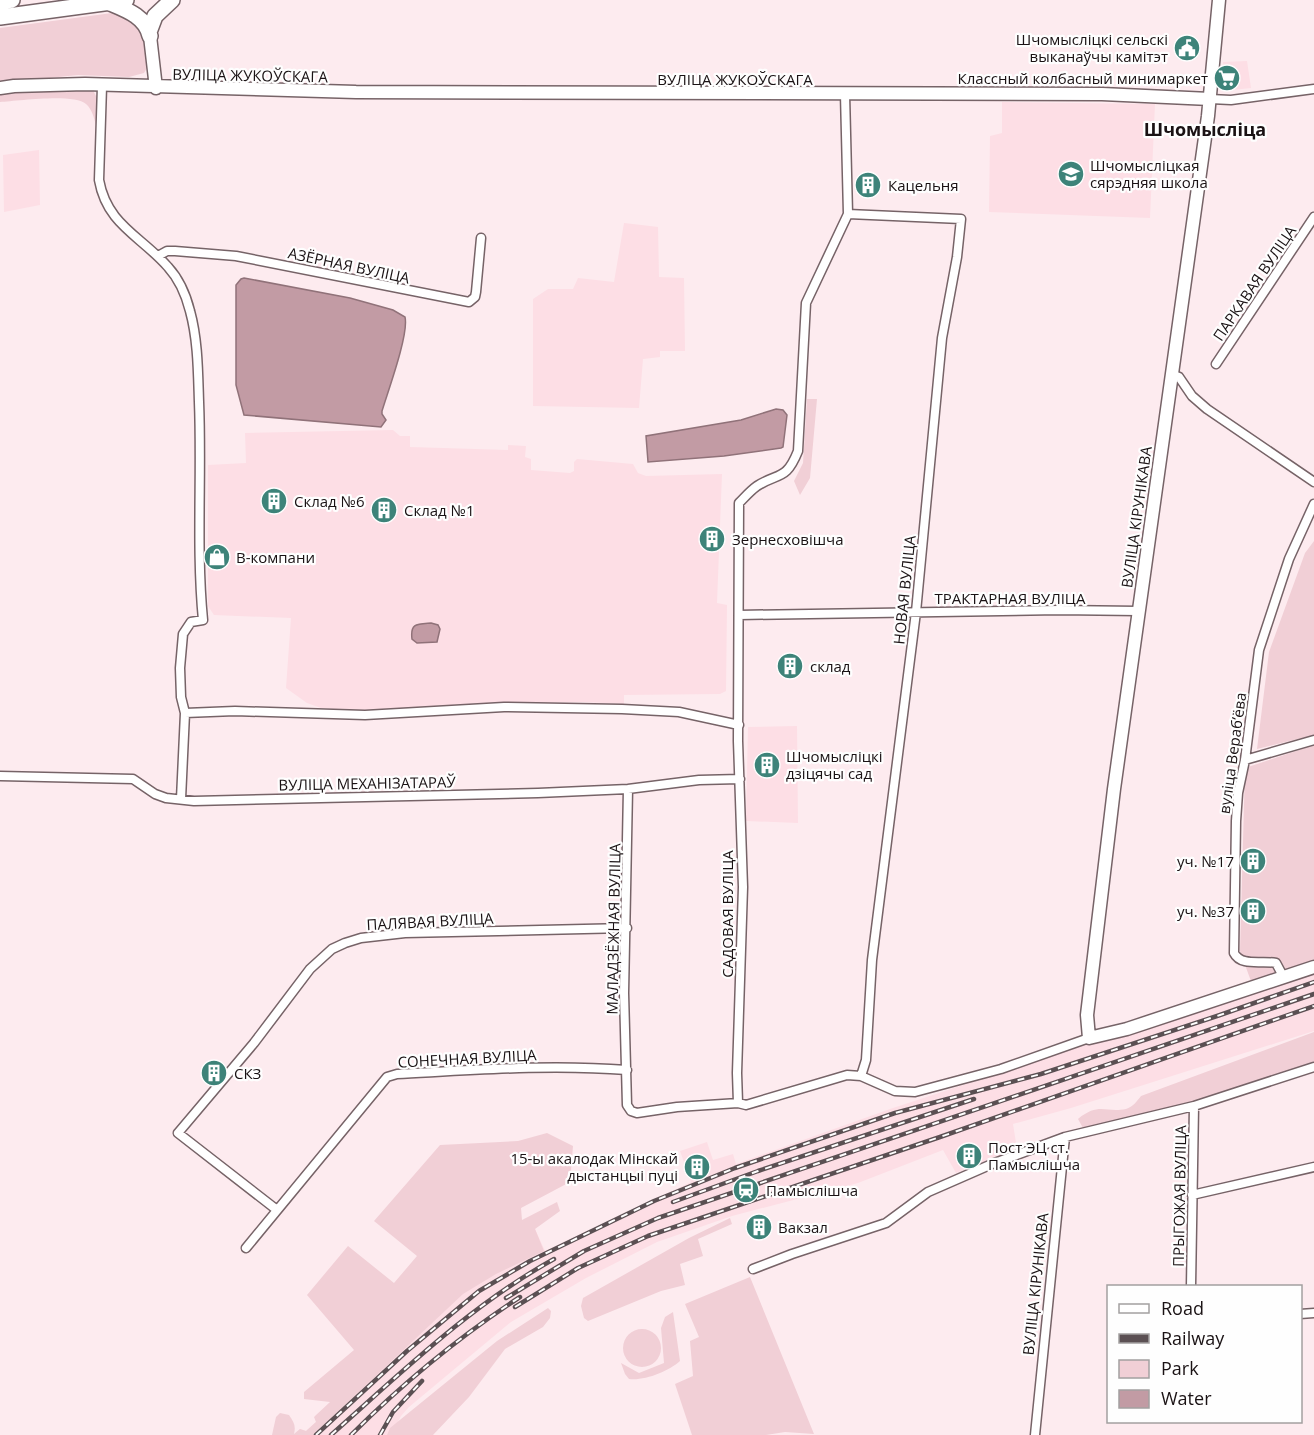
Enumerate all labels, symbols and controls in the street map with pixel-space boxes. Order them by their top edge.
place label: Шчомысліцкі сельскі выканаўчы камітэт [1016,29,1168,66]
public building icon: Шчомысліцкі сельскі выканаўчы камітэт [1172,33,1202,63]
supermarket icon: Классный колбасный минимаркет [1212,63,1242,93]
street label: ВУЛІЦА ЖУКОЎСКАГА [172,64,328,86]
place label: Классный колбасный минимаркет [958,68,1208,88]
street label: ВУЛІЦА ЖУКОЎСКАГА [657,69,813,89]
district label: Шчомысліца [1144,117,1266,141]
place label: Шчомысліцкая сярэдняя школа [1090,155,1208,192]
school or university icon: Шчомысліцкая сярэдняя школа [1056,159,1086,189]
building icon: Кацельня [853,170,883,200]
place label: Кацельня [888,175,959,195]
street label: ПАРКАВАЯ ВУЛІЦА [1208,221,1300,344]
street label: АЗЁРНАЯ ВУЛІЦА [286,242,412,288]
street label: ВУЛІЦА КІРУНІКАВА [1116,444,1156,589]
building icon: Склад №6 [259,486,289,516]
place label: Склад №6 [294,491,365,511]
building icon: Склад №1 [369,495,399,525]
place label: Склад №1 [404,500,475,520]
building icon: Зернесховішча [697,524,727,554]
place label: Зернесховішча [732,529,844,549]
street label: НОВАЯ ВУЛІЦА [888,534,920,646]
shop icon: В-компани [202,542,232,572]
place label: В-компани [236,547,315,567]
street label: ТРАКТАРНАЯ ВУЛІЦА [935,588,1086,608]
building icon: склад [775,651,805,681]
place label: склад [810,656,851,676]
street label: вуліца Верабʼёва [1214,691,1250,815]
place label: Шчомысліцкі дзіцячы сад [786,746,883,783]
building icon: Шчомысліцкі дзіцячы сад [752,750,782,780]
street label: ВУЛІЦА МЕХАНІЗАТАРАЎ [278,771,456,795]
street label: МАЛАДЗЁЖНАЯ ВУЛІЦА [602,843,625,1015]
building icon: уч. №17 [1238,846,1268,876]
street label: САДОВАЯ ВУЛІЦА [717,850,737,978]
place label: уч. №17 [1177,851,1234,871]
building icon: уч. №37 [1238,896,1268,926]
place label: уч. №37 [1177,901,1234,921]
street label: ПАЛЯВАЯ ВУЛІЦА [366,908,495,934]
street label: СОНЕЧНАЯ ВУЛІЦА [397,1044,537,1072]
building icon: СКЗ [199,1058,229,1088]
place label: СКЗ [234,1063,261,1083]
street label: ПРЫГОЖАЯ ВУЛІЦА [1168,1124,1190,1267]
place label: Пост ЭЦ ст. Памыслішча [988,1137,1080,1174]
building icon: Пост ЭЦ ст. Памыслішча [954,1141,984,1171]
place label: 15-ы акалодак Мінскай дыстанцыі пуці [510,1148,678,1185]
building icon: 15-ы акалодак Мінскай дыстанцыі пуці [682,1152,712,1182]
station icon: Памыслішча [731,1175,761,1205]
place label: Памыслішча [766,1180,858,1200]
street label: ВУЛІЦА КІРУНІКАВА [1018,1211,1052,1356]
building icon: Вакзал [744,1212,774,1242]
place label: Вакзал [778,1217,828,1237]
legend [1107,1285,1302,1423]
text: Road [1161,1296,1204,1320]
text: Railway [1161,1326,1225,1350]
text: Park [1161,1356,1199,1380]
text: Water [1161,1386,1212,1410]

